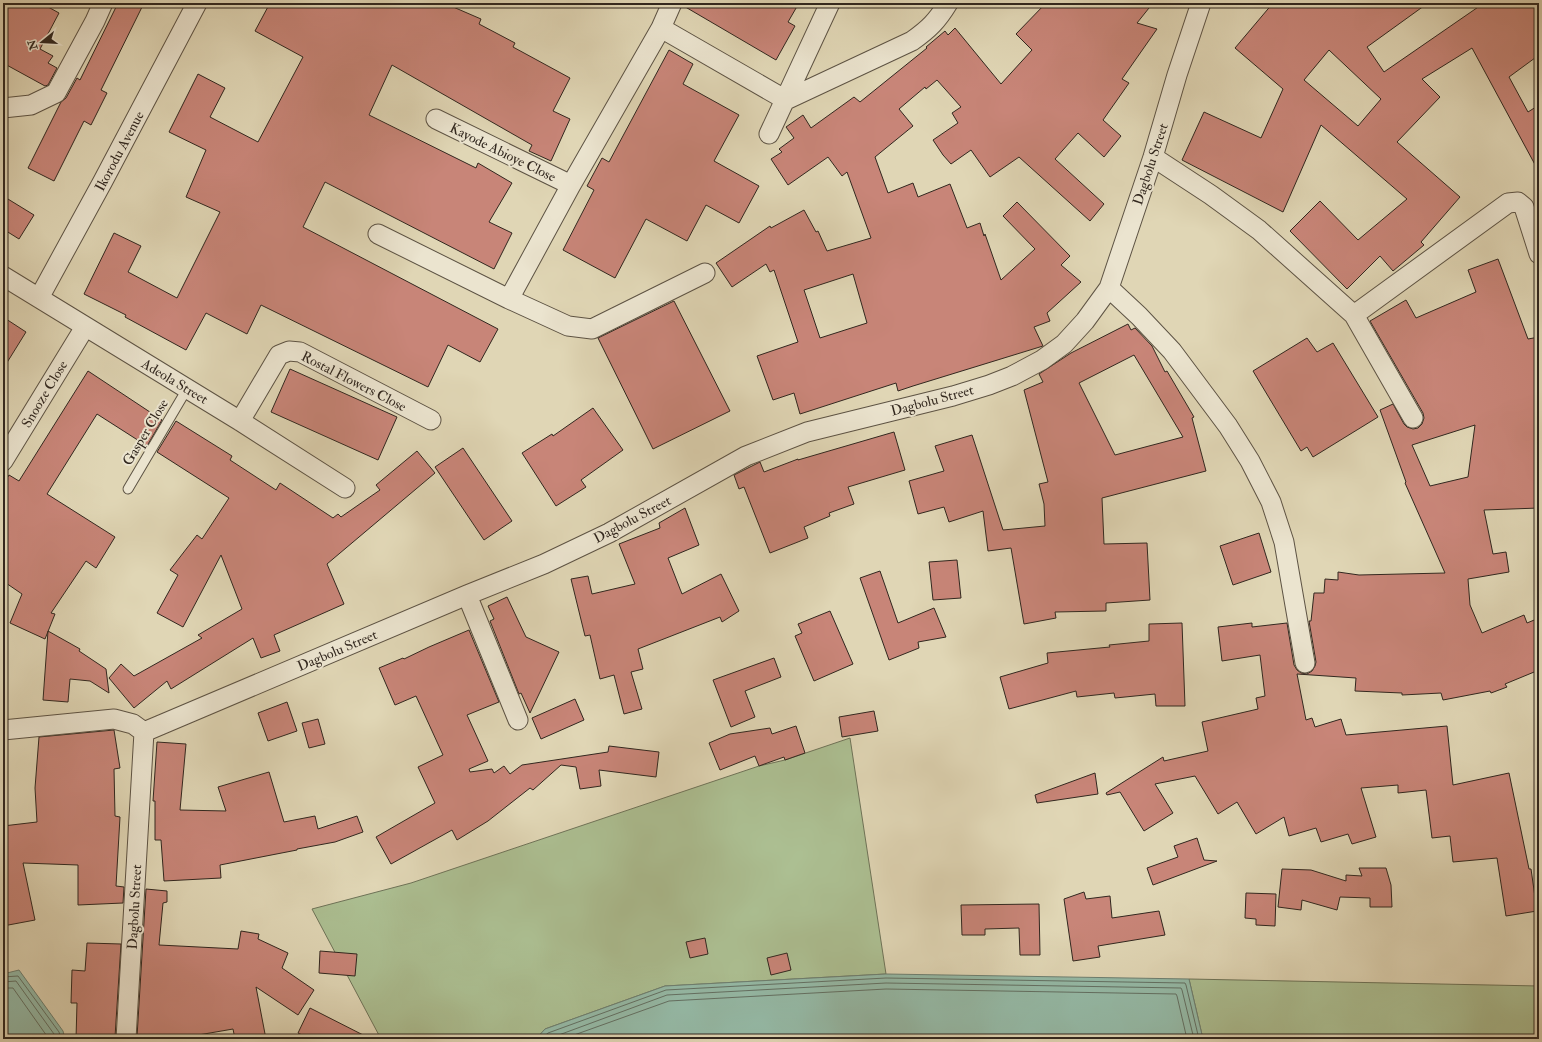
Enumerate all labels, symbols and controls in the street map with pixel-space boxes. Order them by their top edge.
north arrow [22,22,62,62]
text: N [25,37,41,53]
street label: Ikorodu Avenue [91,108,148,194]
street label: Kayode Abioye Close [447,119,559,186]
street label: Dagbolu Street [1129,121,1172,207]
street label: Rostal Flowers Close [298,348,409,415]
street label: Adeola Street [138,354,211,408]
street label: Snooze Close [18,358,71,431]
street label: Dagbolu Street [889,381,976,420]
street label: Gasper Close [119,396,173,469]
street label: Dagbolu Street [591,492,674,547]
street label: Dagbolu Street [295,626,380,675]
street label: Dagbolu Street [124,864,145,950]

